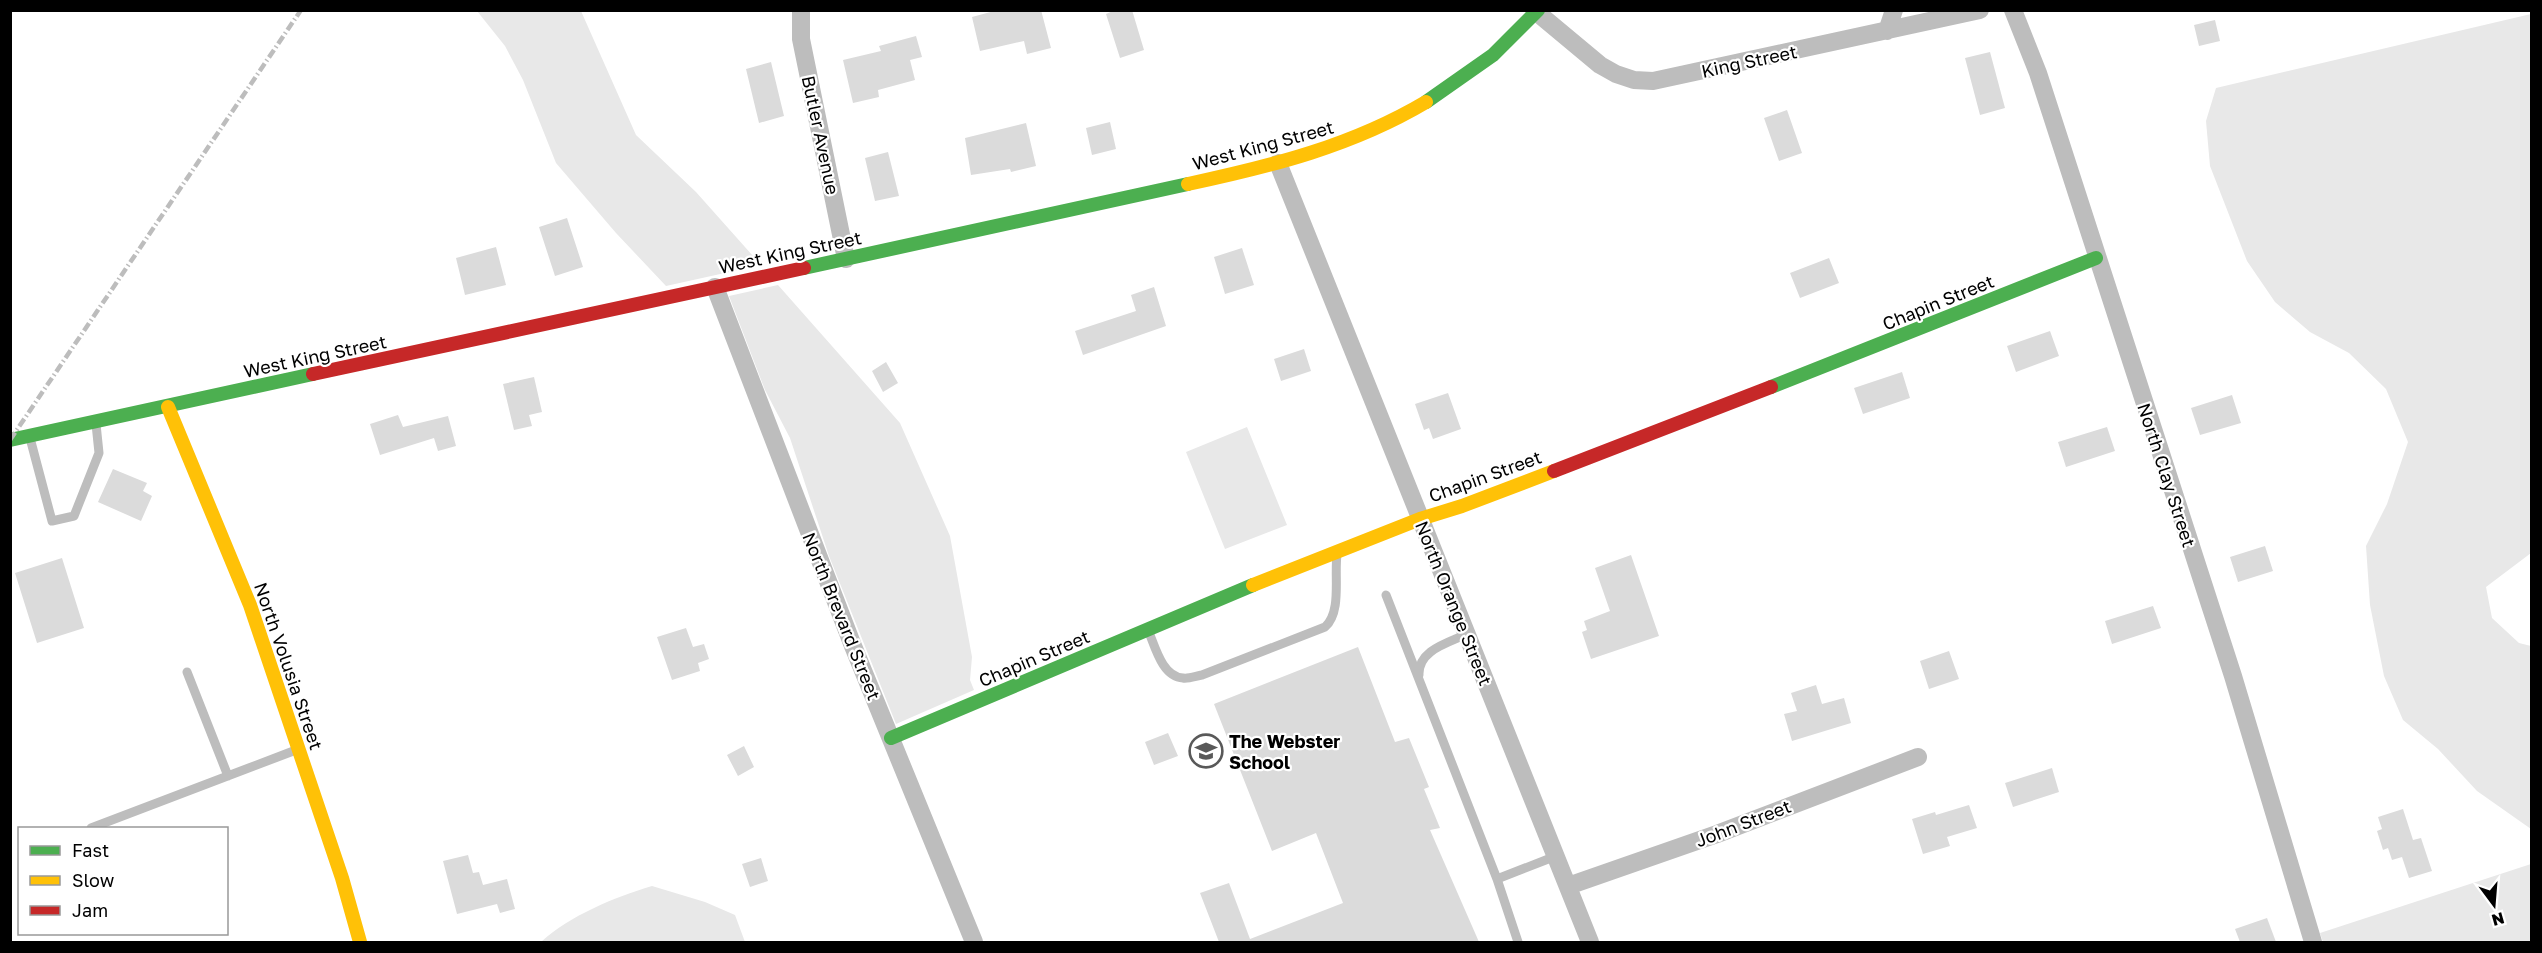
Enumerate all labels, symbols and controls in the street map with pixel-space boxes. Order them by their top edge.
street label: King Street [1699,40,1799,82]
street label: Butler Avenue [798,73,844,197]
street label: West King Street [1190,116,1336,174]
street label: West King Street [717,226,863,278]
street label: Chapin Street [1879,270,1997,334]
street label: West King Street [242,330,388,382]
street label: North Clay Street [2133,400,2201,550]
street label: Chapin Street [1426,445,1544,507]
street label: North Orange Street [1411,518,1497,688]
street label: North Brevard Street [798,529,886,703]
street label: North Volusia Street [250,580,328,752]
street label: Chapin Street [975,625,1093,691]
place label: The Webster School [1229,730,1340,773]
school or university icon: The Webster School [1188,733,1224,769]
street label: John Street [1692,795,1794,851]
legend [18,827,228,935]
text: Fast [72,839,109,861]
text: Slow [72,869,115,891]
north arrow [2464,875,2524,935]
text: Jam [72,899,108,921]
text: N [2490,908,2507,931]

